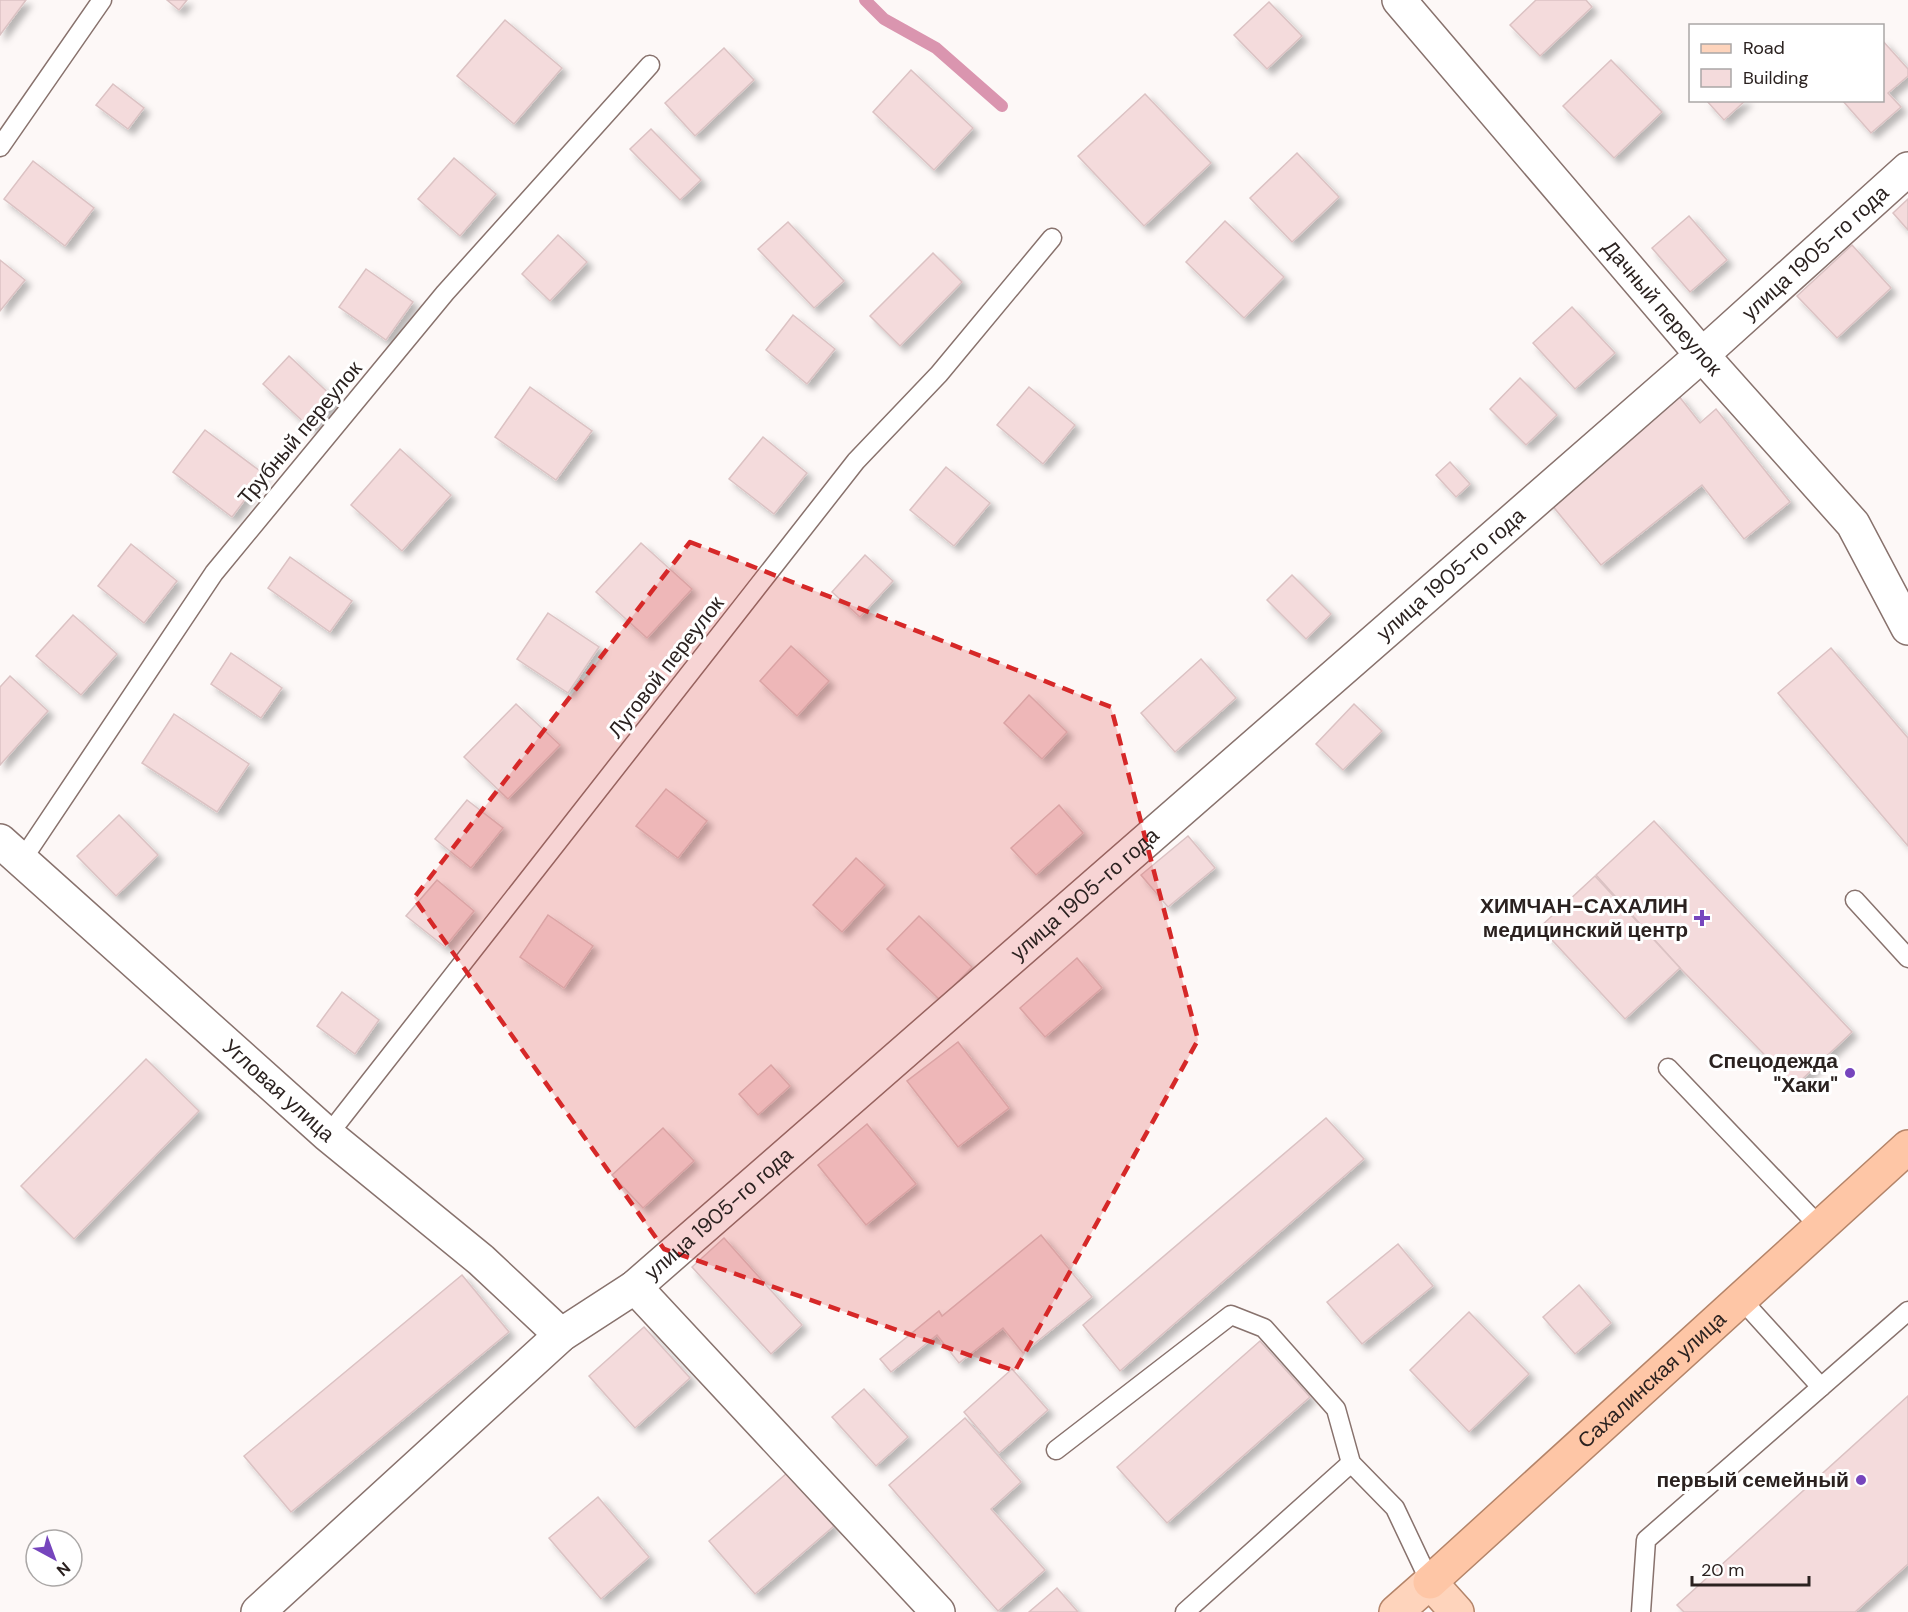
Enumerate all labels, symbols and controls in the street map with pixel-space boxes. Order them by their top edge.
legend [1689,24,1884,102]
text: Road [1743,36,1785,60]
text: Building [1743,66,1808,90]
street label: улица 1905-го года [1736,179,1895,326]
street label: Дачный переулок [1596,234,1729,382]
street label: Трубный переулок [232,355,369,511]
street label: улица 1905-го года [1371,502,1531,647]
street label: Луговой переулок [602,590,731,744]
street label: улица 1905-го года [1005,821,1165,967]
place label: ХИМЧАН-САХАЛИН медицинский центр [1480,892,1688,944]
marker: ХИМЧАН-САХАЛИН медицинский центр [1693,909,1711,927]
street label: Угловая улица [217,1033,341,1148]
place label: Спецодежда "Хаки" [1708,1047,1838,1099]
marker: Спецодежда "Хаки" [1843,1066,1857,1080]
street label: улица 1905-го года [639,1141,799,1286]
street label: Сахалинская улица [1572,1305,1732,1455]
place label: первый семейный [1656,1466,1849,1494]
marker: первый семейный [1854,1473,1868,1487]
north arrow [24,1528,84,1588]
scale bar [1692,1549,1809,1587]
text: N [52,1557,75,1581]
text: 20 m [1701,1558,1744,1582]

